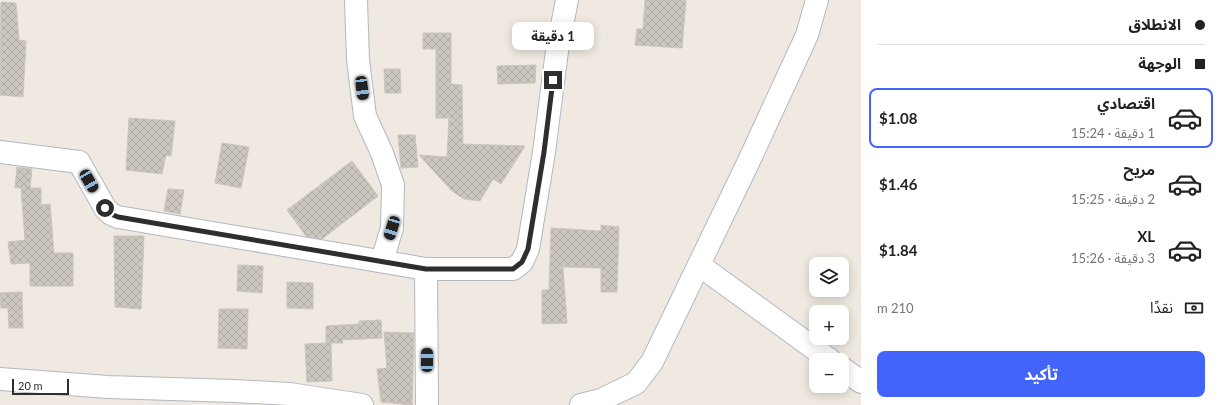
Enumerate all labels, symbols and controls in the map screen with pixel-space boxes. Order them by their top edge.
text: الانطلاق [1129,15,1181,33]
callout: 1 دقيقة [512,22,594,50]
text: 1 دقيقة [531,28,575,44]
text: الوجهة [1138,54,1181,72]
route end [544,71,562,89]
car [355,75,369,101]
text: اقتصادي [1097,94,1155,112]
icon: car [1167,100,1203,136]
text: $1.08 [879,109,917,127]
text: 1 دقيقة · 15:24 [1071,125,1155,141]
text: مريح [1123,160,1155,178]
icon: car [1167,166,1203,202]
car [78,168,100,194]
text: $1.46 [879,175,917,193]
text: 2 دقيقة · 15:25 [1071,191,1155,207]
route start [96,199,114,217]
car [383,215,401,241]
text: XL [1137,227,1155,245]
icon: car [1167,232,1203,268]
text: $1.84 [879,241,917,259]
text: 3 دقيقة · 15:26 [1071,250,1155,266]
map controls [809,257,849,393]
button: layers [809,257,849,297]
icon: cash [1183,297,1205,319]
text: نقدًا [1150,298,1173,316]
text: 210 m [877,300,914,316]
button: + [809,305,849,345]
car [421,348,433,372]
button: تأكيد [877,351,1205,397]
button: − [809,353,849,393]
scale bar [12,377,69,396]
text: 20 m [18,379,43,392]

